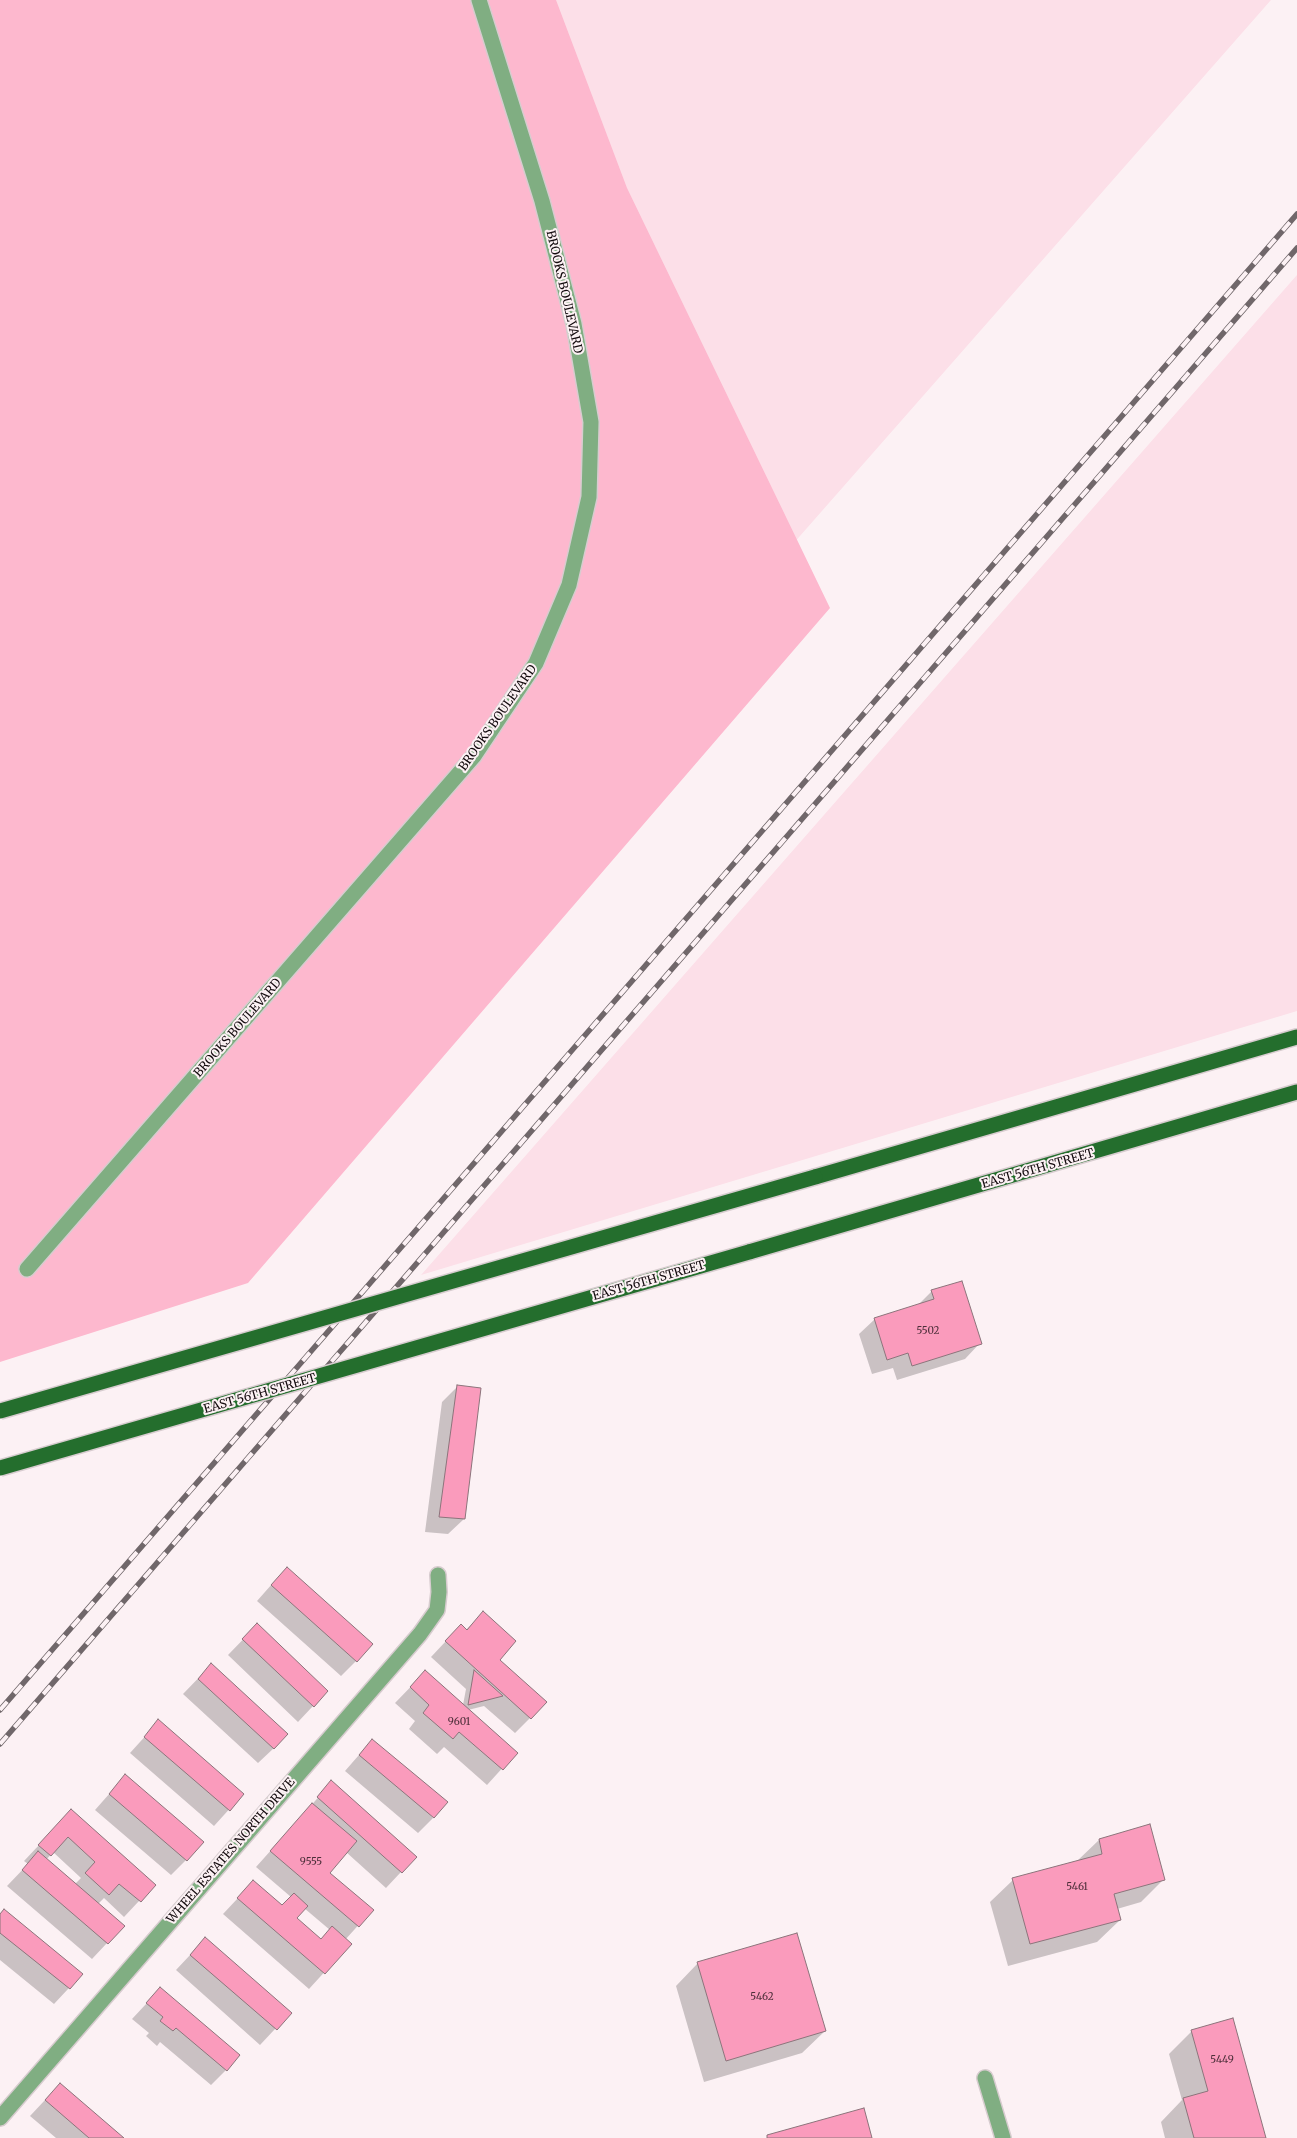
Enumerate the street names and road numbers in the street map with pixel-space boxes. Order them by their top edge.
street label: BROOKS BOULEVARD [543,229,585,355]
street label: BROOKS BOULEVARD [456,662,540,774]
street label: BROOKS BOULEVARD [191,976,285,1080]
street label: EAST 56TH STREET [980,1146,1096,1192]
street label: EAST 56TH STREET [591,1258,707,1304]
street label: EAST 56TH STREET [202,1371,318,1417]
street label: WHEEL ESTATES NORTH DRIVE [164,1775,298,1927]

